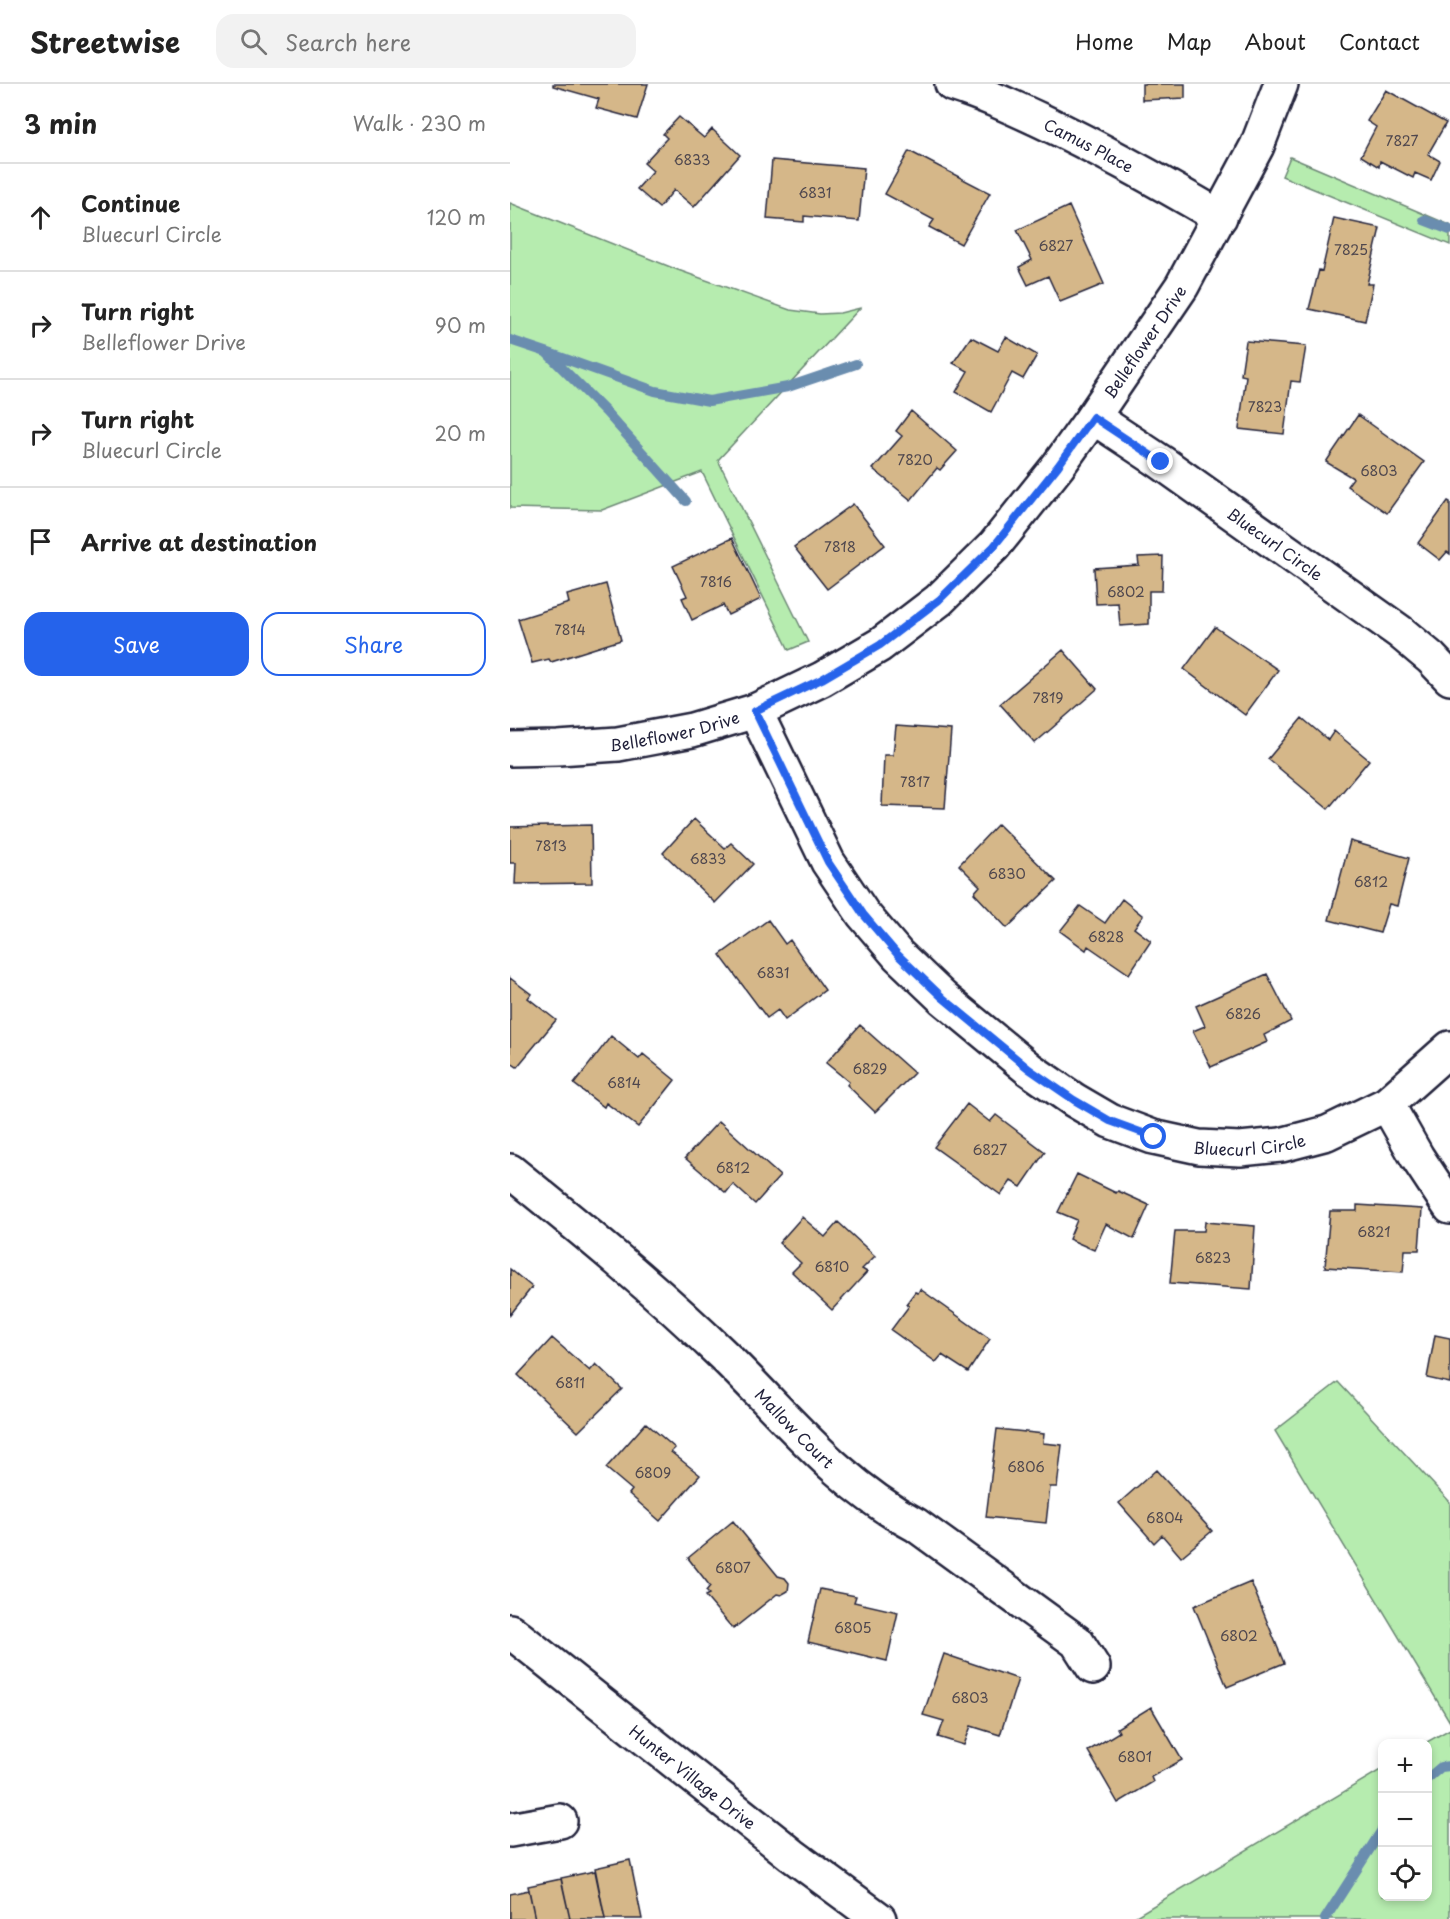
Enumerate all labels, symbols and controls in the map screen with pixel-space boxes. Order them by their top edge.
search box [216,14,636,68]
text: Streetwise [30,20,180,63]
icon: search [237,25,270,58]
text: Search here [285,25,411,58]
text: Home [1075,25,1134,57]
text: Map [1167,25,1212,57]
text: About [1245,25,1306,57]
text: Contact [1339,25,1420,57]
text: 3 min [24,104,97,143]
text: Walk · 230 m [353,108,486,138]
street label: Camus Place [1040,112,1138,178]
house number: 7827 [1386,130,1418,151]
house number: 6833 [674,149,710,170]
house number: 6831 [799,182,831,203]
text: Continue [81,186,180,219]
icon: ahead [24,201,57,234]
text: 120 m [427,202,486,232]
text: Bluecurl Circle [81,219,222,249]
house number: 6827 [1039,235,1073,256]
house number: 7825 [1334,239,1368,260]
street label: Belleflower Drive [1097,280,1191,403]
text: Turn right [81,294,194,327]
icon: right [24,309,57,342]
text: 90 m [435,310,486,340]
text: Belleflower Drive [81,327,246,357]
house number: 7823 [1248,396,1282,417]
text: Turn right [81,402,194,435]
icon: right [24,417,57,450]
text: 20 m [434,418,486,448]
text: Bluecurl Circle [81,435,222,465]
route end [1147,448,1173,474]
house number: 7820 [897,449,933,470]
house number: 6803 [1361,460,1397,481]
street label: Bluecurl Circle [1222,501,1328,586]
icon: arrive [24,525,57,558]
text: Arrive at destination [81,525,317,558]
house number: 7818 [824,536,856,557]
house number: 7816 [700,571,732,592]
house number: 6802 [1107,581,1145,602]
button: Save [24,612,249,676]
button: Share [261,612,486,676]
house number: 7814 [554,619,586,640]
house number: 7819 [1032,687,1064,708]
street label: Belleflower Drive [609,704,742,757]
house number: 7817 [900,771,930,792]
house number: 7813 [535,835,567,856]
house number: 6833 [690,848,726,869]
house number: 6830 [988,863,1026,884]
house number: 6812 [1354,871,1388,892]
house number: 6828 [1088,926,1124,947]
house number: 6831 [757,962,789,983]
house number: 6826 [1225,1003,1261,1024]
house number: 6829 [853,1058,887,1079]
house number: 6814 [607,1072,641,1093]
route start [1140,1123,1166,1149]
street label: Bluecurl Circle [1193,1127,1308,1161]
house number: 6827 [973,1139,1007,1160]
house number: 6812 [716,1157,750,1178]
house number: 6821 [1357,1221,1391,1242]
house number: 6823 [1195,1247,1231,1268]
house number: 6810 [815,1256,849,1277]
house number: 6811 [555,1372,585,1393]
street label: Mallow Court [750,1383,840,1474]
house number: 6806 [1007,1456,1045,1477]
house number: 6809 [635,1462,671,1483]
house number: 6804 [1146,1507,1184,1528]
house number: 6807 [715,1557,751,1578]
house number: 6805 [834,1617,872,1638]
house number: 6802 [1220,1625,1258,1646]
house number: 6803 [952,1687,988,1708]
street label: Hunter Village Drive [625,1719,762,1835]
map controls [1378,1739,1432,1901]
button: + [1378,1739,1432,1793]
house number: 6801 [1118,1746,1152,1767]
button: − [1378,1793,1432,1847]
button: locate [1378,1847,1432,1901]

